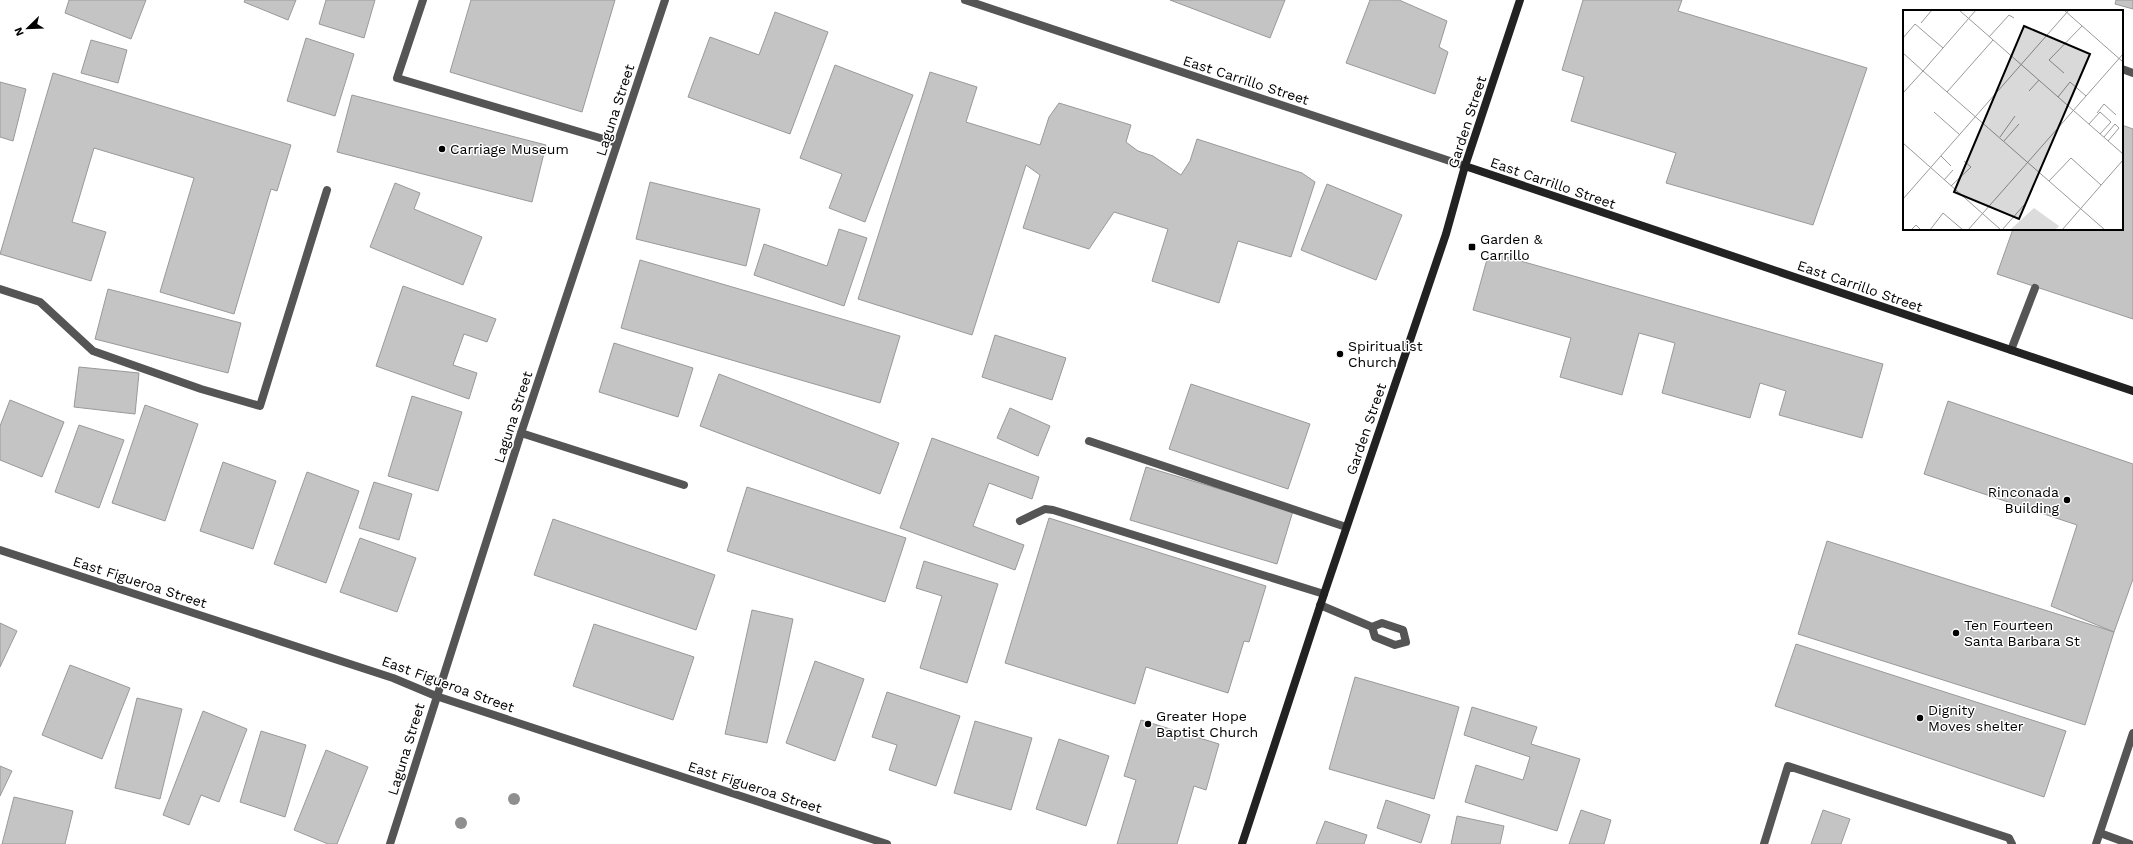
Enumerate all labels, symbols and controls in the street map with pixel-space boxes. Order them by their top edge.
north arrow [8,8,48,48]
inset map [1903,10,2123,230]
text: N [12,25,27,38]
street label: East Carrillo Street [1181,52,1311,108]
street label: Laguna Street [593,62,637,158]
street label: Garden Street [1445,74,1489,170]
place label: Carriage Museum [450,141,569,157]
marker: Carriage Museum [437,144,447,154]
street label: East Carrillo Street [1488,154,1618,212]
place label: Garden & Carrillo [1480,231,1543,263]
marker: Garden & Carrillo [1467,242,1477,252]
street label: East Carrillo Street [1795,257,1925,315]
place label: Spiritualist Church [1348,338,1423,370]
marker: Spiritualist Church [1335,349,1345,359]
street label: Laguna Street [491,369,535,465]
street label: Garden Street [1343,381,1389,477]
place label: Rinconada Building [1988,484,2060,516]
marker: Rinconada Building [2062,495,2072,505]
street label: East Figueroa Street [71,553,209,611]
place label: Ten Fourteen Santa Barbara St [1964,617,2080,649]
marker: Ten Fourteen Santa Barbara St [1951,628,1961,638]
street label: East Figueroa Street [380,653,516,715]
street label: Laguna Street [384,701,428,797]
place label: Dignity Moves shelter [1928,702,2024,734]
place label: Greater Hope Baptist Church [1156,708,1258,740]
marker: Dignity Moves shelter [1915,713,1925,723]
marker: Greater Hope Baptist Church [1143,719,1153,729]
street label: East Figueroa Street [686,758,824,816]

